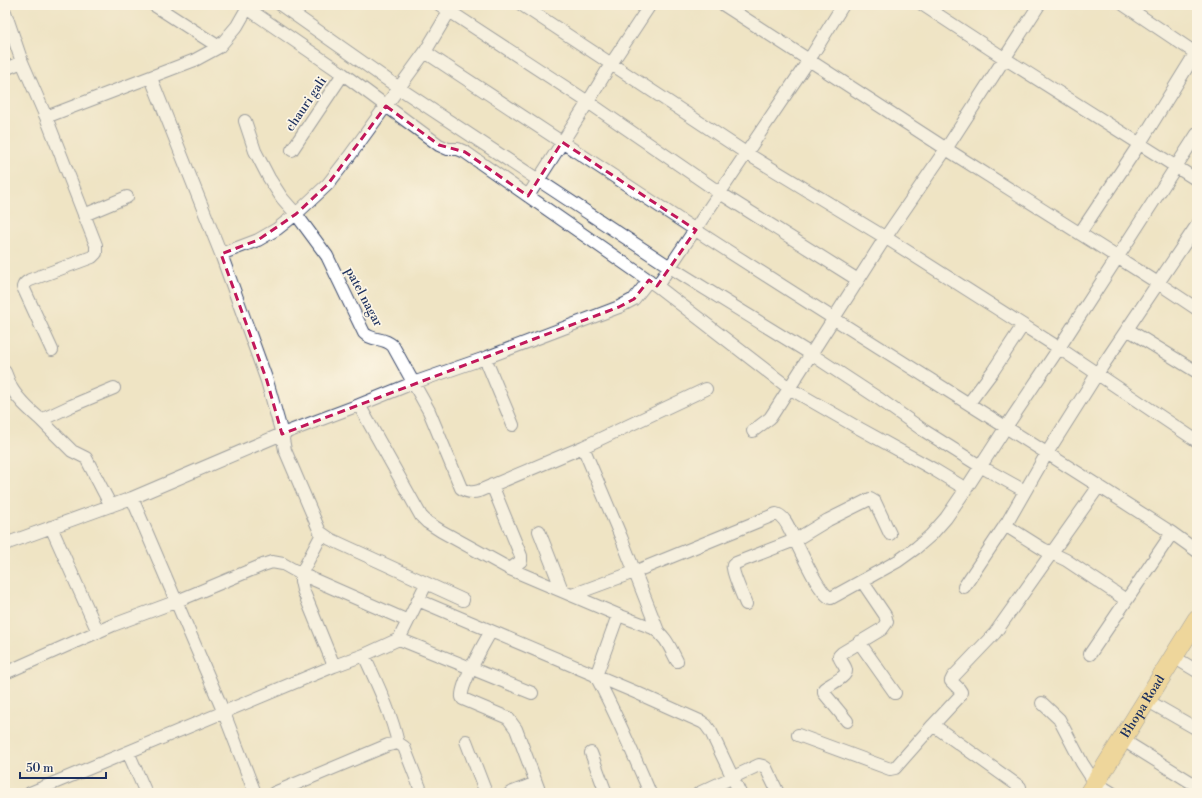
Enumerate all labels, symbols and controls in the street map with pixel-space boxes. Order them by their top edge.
street label: chauri gali [282,74,330,134]
street label: patel nagar [342,265,386,330]
street label: Bhopa Road [1117,671,1169,742]
scale bar [20,754,106,780]
text: 50 m [26,761,54,776]

